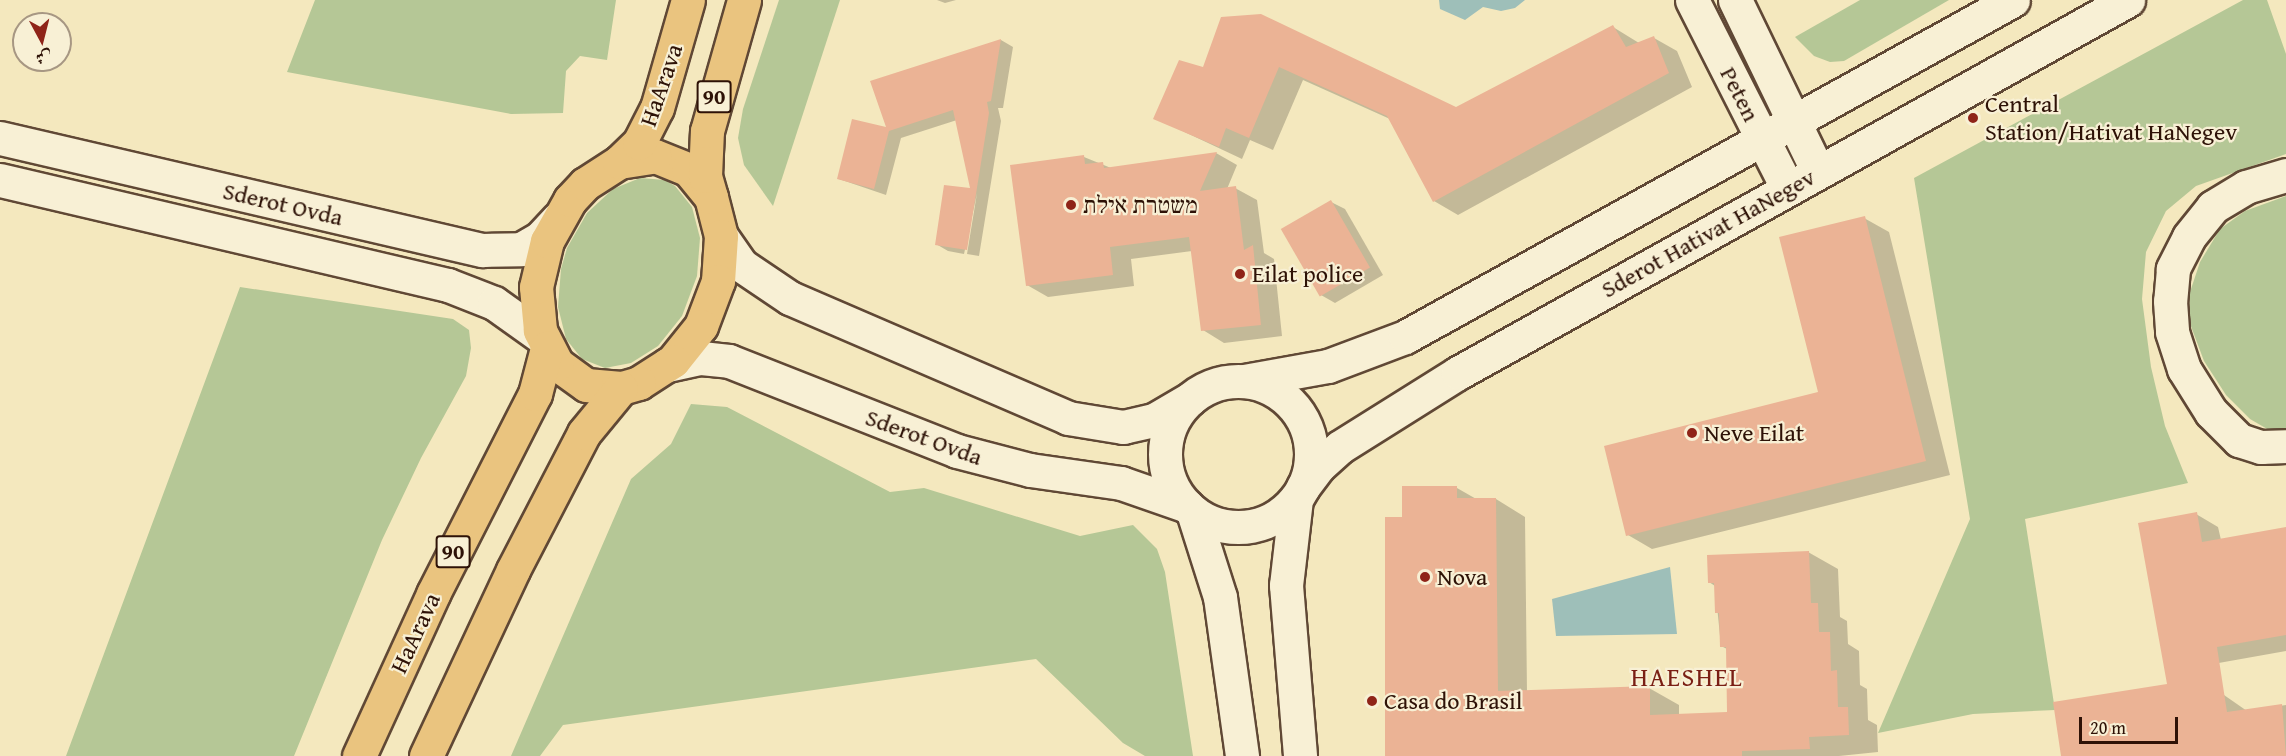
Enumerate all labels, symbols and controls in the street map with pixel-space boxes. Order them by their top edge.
north arrow [12,12,72,72]
street label: HaArava [634,40,688,130]
text: ش [35,45,53,71]
street label: Peten [1714,62,1766,126]
road number: 90 [696,78,732,116]
place label: Central Station/Hativat HaNegev [1985,90,2237,146]
marker: Central Station/Hativat HaNegev [1966,111,1980,125]
street label: Sderot Hativat HaNegev [1596,162,1820,304]
street label: Sderot Ovda [220,176,346,232]
place label: משטרת אילת [1083,191,1198,219]
marker: משטרת אילת [1064,198,1078,212]
place label: Eilat police [1252,260,1363,288]
marker: Eilat police [1233,267,1247,281]
street label: Sderot Ovda [862,403,986,471]
place label: Neve Eilat [1704,419,1804,447]
marker: Neve Eilat [1685,426,1699,440]
road number: 90 [435,533,471,571]
place label: Nova [1437,563,1487,591]
marker: Nova [1418,570,1432,584]
street label: HaArava [384,588,446,678]
district label: HAESHEL [1631,661,1743,693]
place label: Casa do Brasil [1384,687,1522,715]
marker: Casa do Brasil [1365,694,1379,708]
scale bar [2082,705,2181,743]
text: 20 m [2090,714,2126,741]

